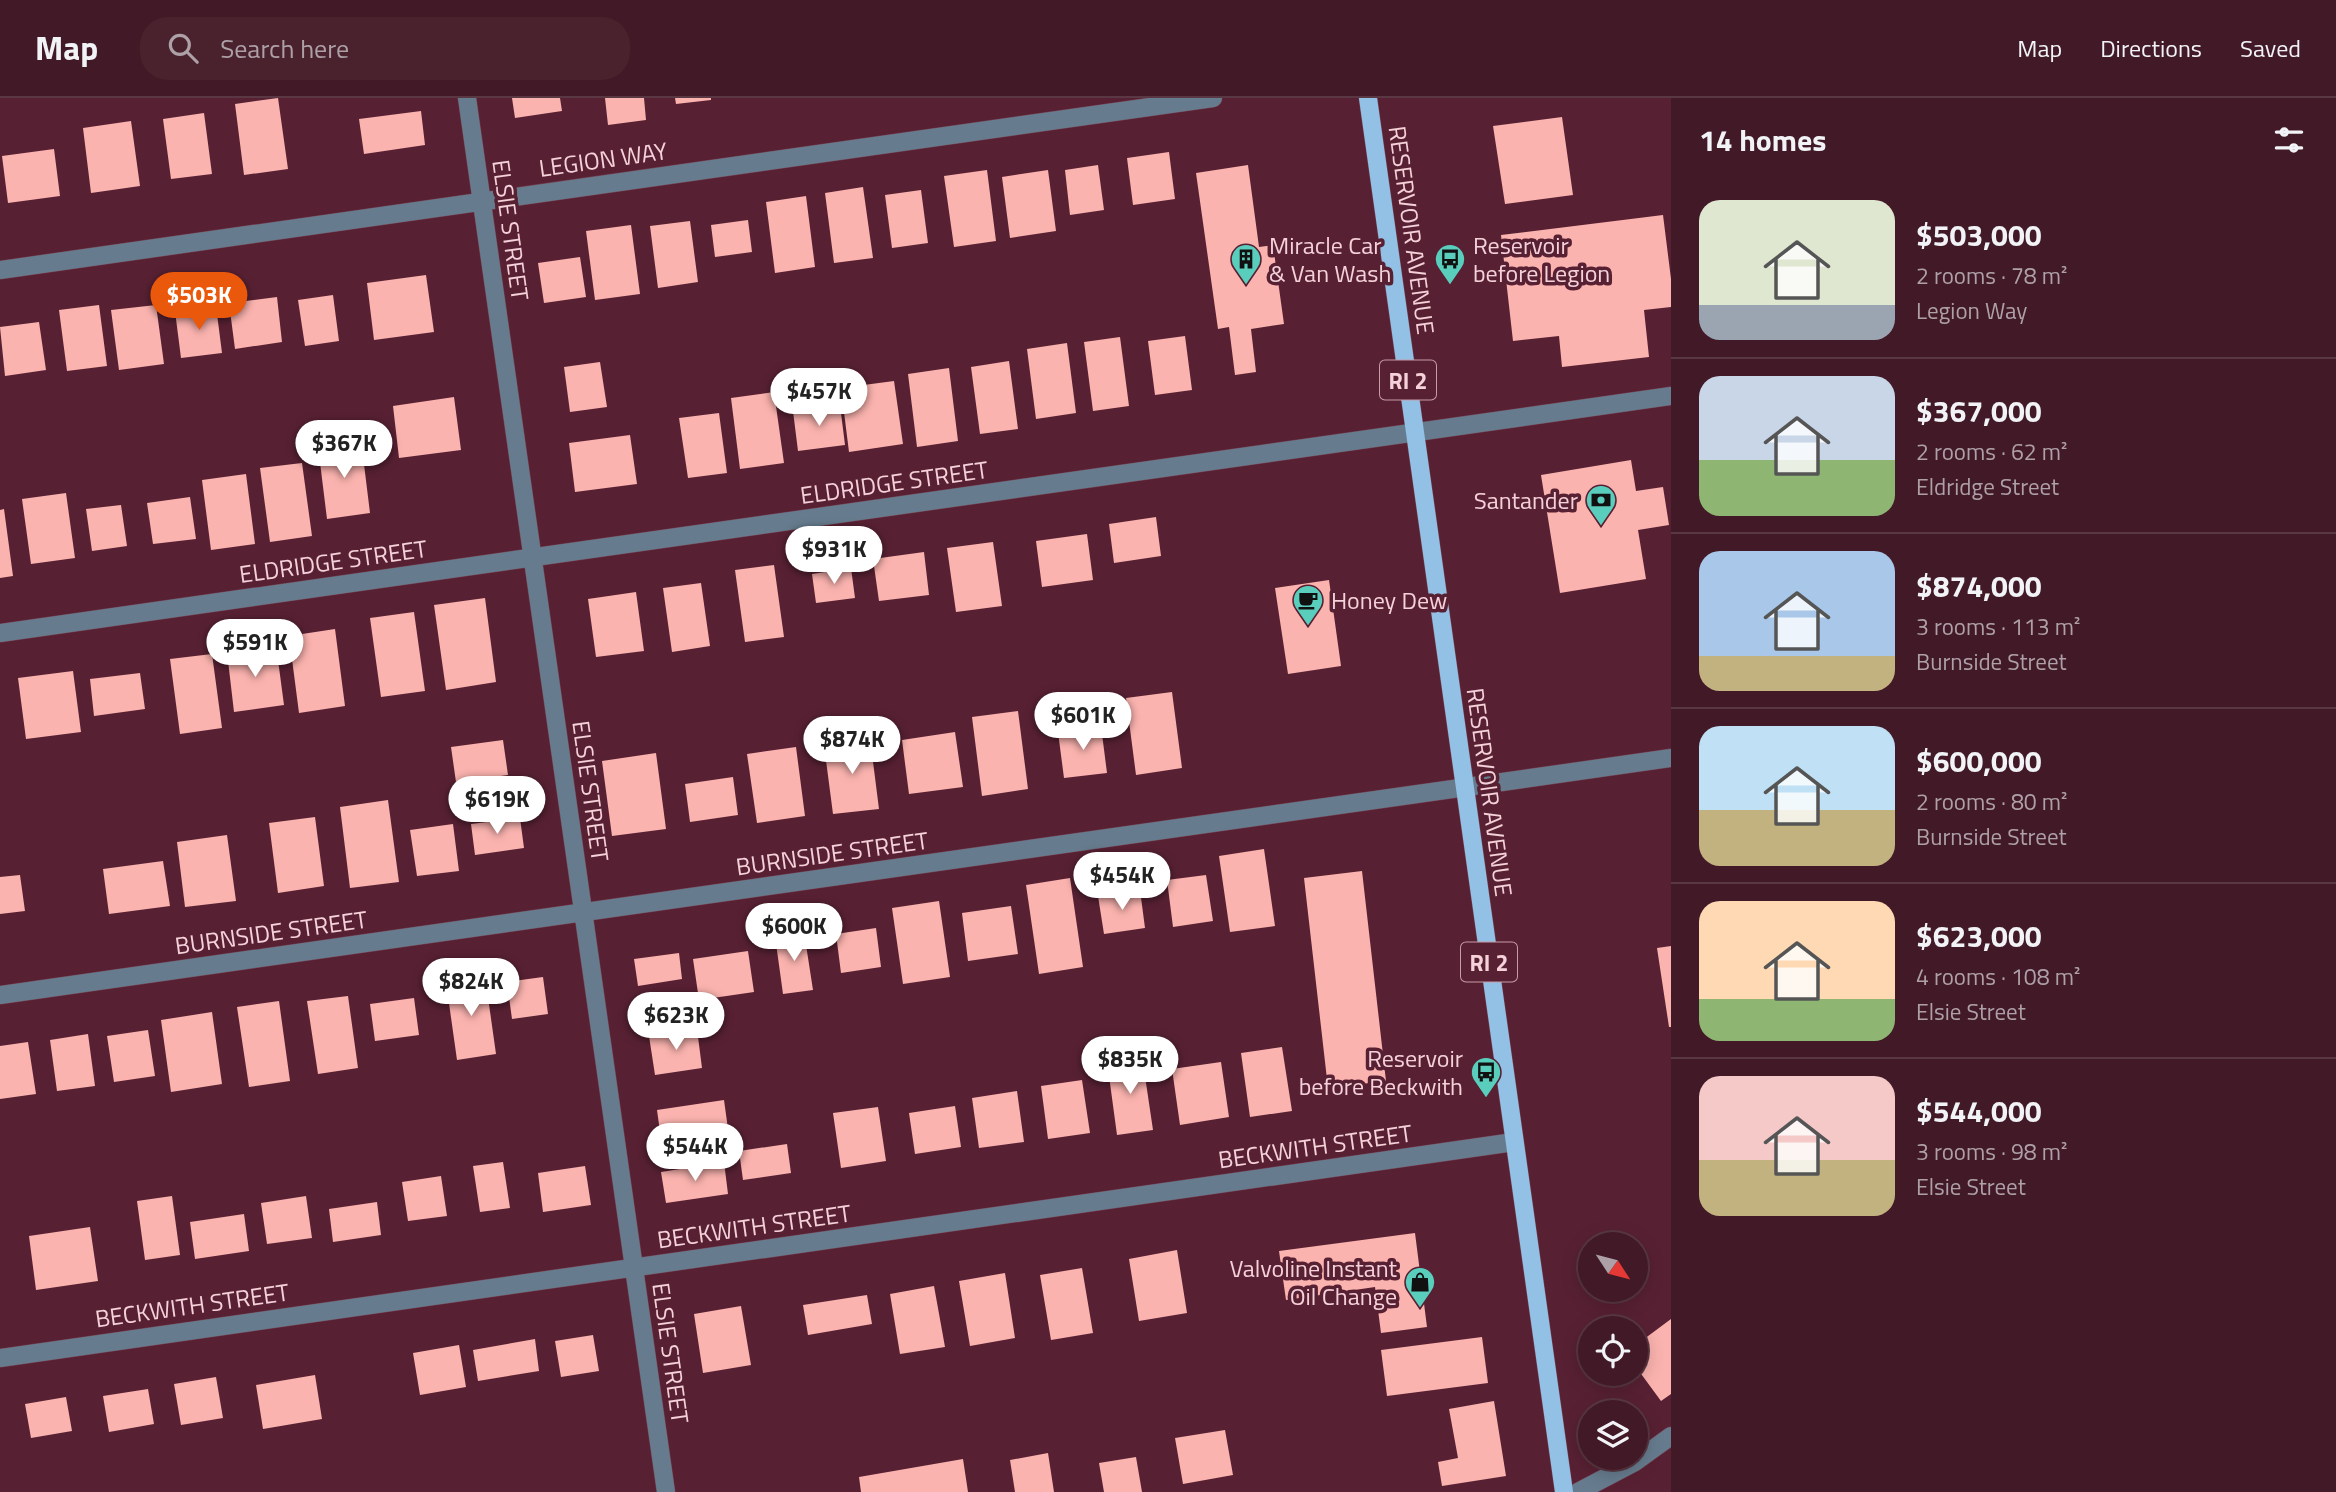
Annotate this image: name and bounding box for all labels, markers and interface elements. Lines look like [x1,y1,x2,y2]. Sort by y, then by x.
search box [140,17,630,80]
text: Map [35,23,98,73]
icon: search [164,29,202,67]
text: Search here [220,29,349,68]
text: Map [2017,30,2062,66]
text: Directions [2100,30,2202,66]
text: Saved [2240,30,2301,66]
text: 14 homes [1699,117,1826,163]
icon: filters [2270,121,2308,159]
street label: RESERVOIR AVENUE [1380,123,1444,337]
street label: LEGION WAY [536,132,670,186]
street label: ELSIE STREET [483,157,539,303]
text: $503,000 [1916,212,2042,258]
place label: Miracle Car & Van Wash [1269,227,1391,291]
place label: Reservoir before Legion [1473,227,1610,291]
icon: home [1755,228,1839,312]
building icon: Miracle Car & Van Wash [1229,242,1263,286]
bus stop icon: Reservoir before Legion [1433,242,1467,286]
text: 2 rooms · 78 m² [1916,258,2067,293]
pin: $503K [150,272,248,332]
text: $503K [166,277,232,312]
text: Legion Way [1916,293,2027,328]
road number: RI 2 [1380,360,1436,400]
pin: $457K [770,368,868,428]
text: $457K [786,373,852,408]
text: $367,000 [1916,388,2042,434]
icon: home [1755,404,1839,488]
pin: $367K [295,420,393,480]
text: $367K [311,425,377,460]
text: 2 rooms · 62 m² [1916,434,2067,469]
street label: ELDRIDGE STREET [798,451,991,513]
text: Eldridge Street [1916,469,2059,504]
place label: Santander [1474,482,1578,518]
bank icon: Santander [1584,483,1618,527]
pin: $931K [785,526,883,586]
street label: ELDRIDGE STREET [237,530,430,592]
text: $931K [801,531,867,566]
text: $874,000 [1916,563,2042,609]
icon: home [1755,579,1839,663]
place label: Honey Dew [1331,582,1447,618]
cafe icon: Honey Dew [1291,583,1325,627]
text: 3 rooms · 113 m² [1916,609,2080,644]
pin: $591K [206,620,304,679]
text: $591K [222,624,288,659]
text: Burnside Street [1916,644,2067,679]
street label: RESERVOIR AVENUE [1458,685,1522,899]
pin: $601K [1034,692,1132,752]
text: $601K [1050,697,1116,732]
pin: $874K [803,716,901,776]
street label: ELSIE STREET [563,718,619,864]
text: $874K [819,721,885,756]
text: $600,000 [1916,738,2042,784]
icon: home [1755,754,1839,838]
pin: $619K [448,776,546,836]
text: $619K [464,781,530,816]
text: 2 rooms · 80 m² [1916,784,2067,819]
text: Burnside Street [1916,819,2067,854]
street label: BURNSIDE STREET [734,822,931,884]
pin: $454K [1073,852,1171,912]
text: $454K [1089,857,1155,892]
street label: BURNSIDE STREET [173,901,370,963]
pin: $600K [745,904,843,963]
text: $600K [761,908,827,943]
text: $623,000 [1916,913,2042,959]
icon: home [1755,929,1839,1013]
road number: RI 2 [1461,942,1517,982]
pin: $824K [422,958,520,1018]
text: 4 rooms · 108 m² [1916,959,2080,994]
text: $824K [438,963,504,998]
pin: $623K [627,992,725,1052]
text: Elsie Street [1916,994,2026,1029]
text: $623K [643,997,709,1032]
pin: $835K [1081,1037,1179,1096]
place label: Reservoir before Beckwith [1299,1040,1463,1104]
text: $835K [1097,1041,1163,1076]
bus stop icon: Reservoir before Beckwith [1469,1055,1503,1099]
text: $544,000 [1916,1088,2042,1134]
icon: home [1755,1104,1839,1188]
street label: BECKWITH STREET [1216,1115,1415,1177]
pin: $544K [646,1124,744,1183]
text: $544K [662,1128,728,1163]
text: 3 rooms · 98 m² [1916,1134,2067,1169]
text: Elsie Street [1916,1169,2026,1204]
street label: BECKWITH STREET [655,1195,854,1257]
north arrow [1578,1232,1648,1302]
map controls [1578,1232,1648,1470]
place label: Valvoline Instant Oil Change [1229,1250,1398,1314]
shop icon: Valvoline Instant Oil Change [1403,1265,1437,1309]
street label: BECKWITH STREET [93,1274,292,1336]
street label: ELSIE STREET [643,1280,699,1426]
button: locate [1578,1316,1648,1386]
button: layers [1578,1400,1648,1470]

